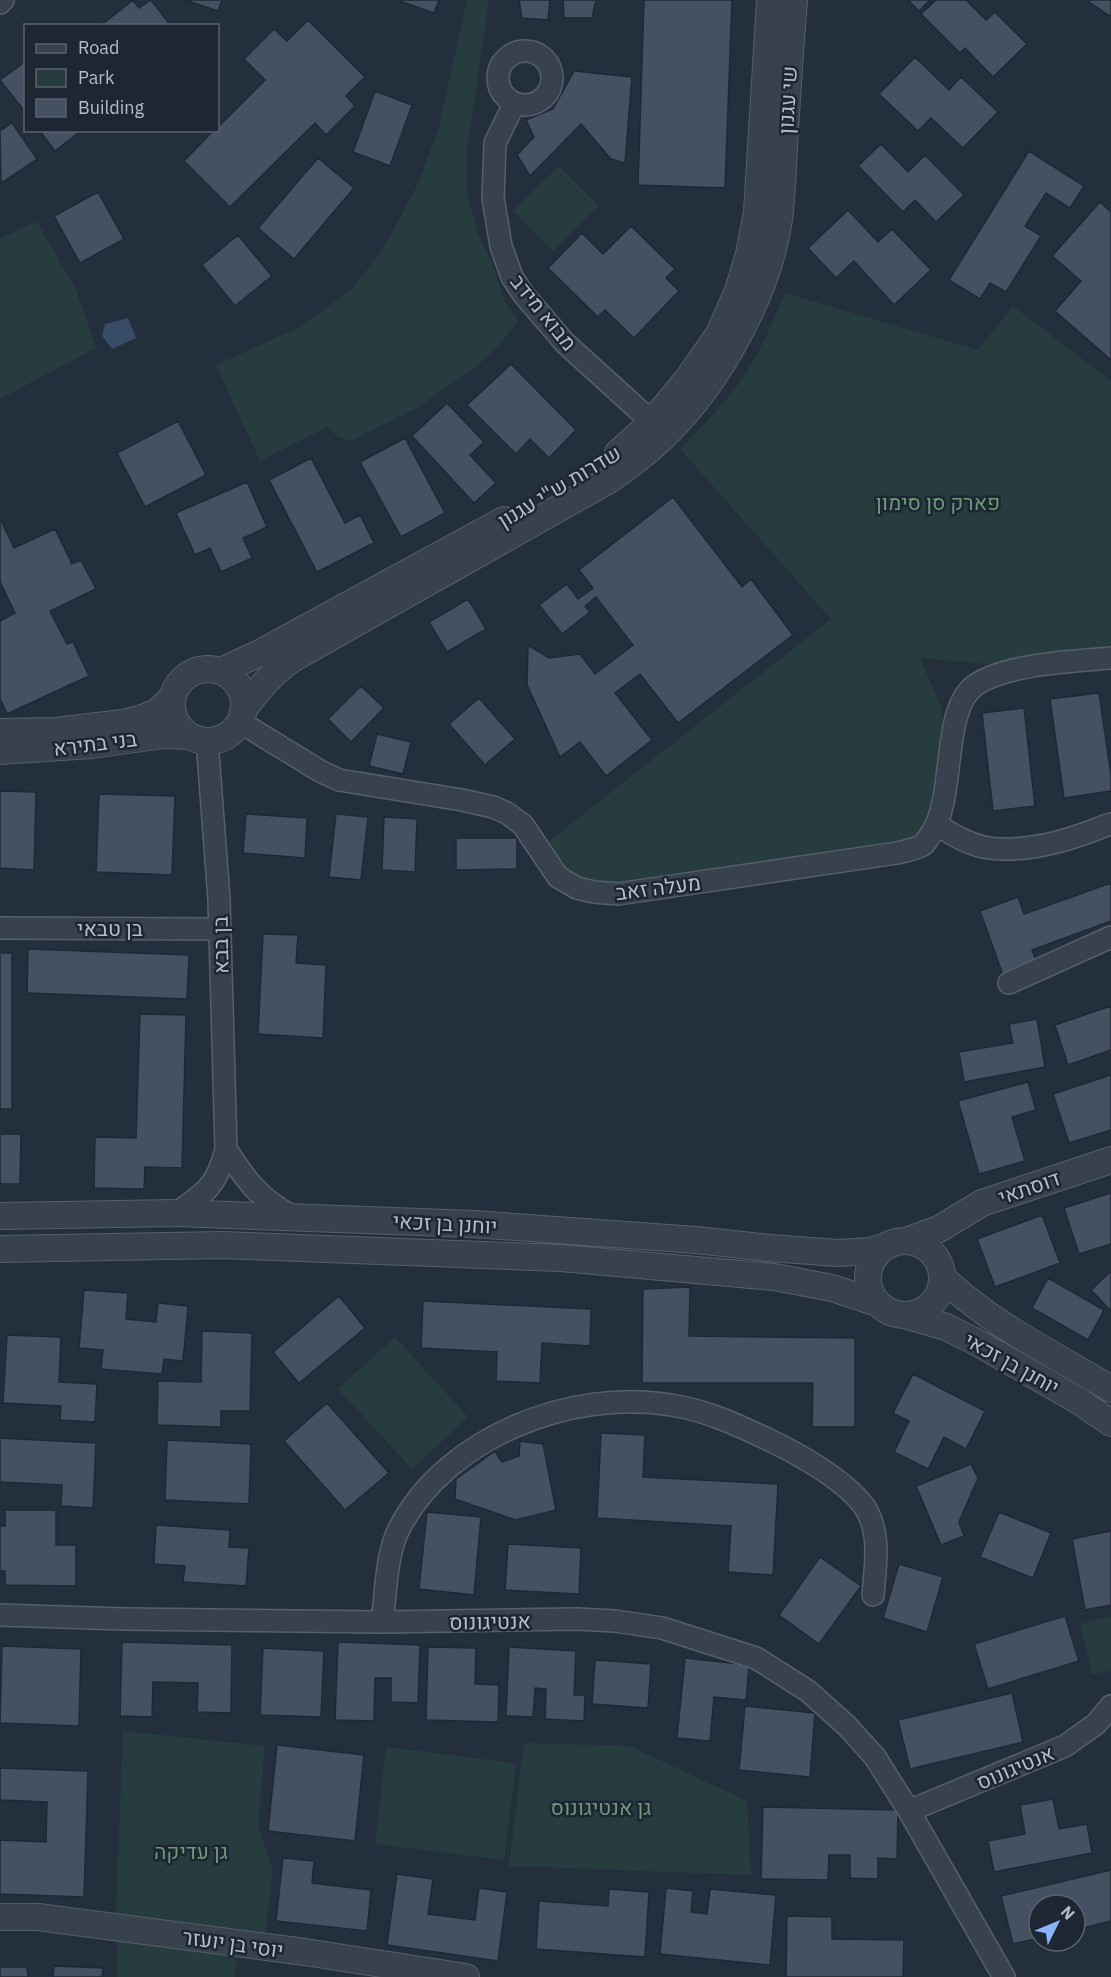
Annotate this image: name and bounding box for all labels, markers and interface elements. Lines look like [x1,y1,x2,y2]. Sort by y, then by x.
legend [24,24,219,132]
text: Road [78,36,119,59]
street label: שי עגנון [771,65,803,135]
text: Park [78,66,115,89]
text: Building [78,96,145,119]
street label: מבוא מידב [505,268,583,356]
street label: שדרות ש"י עגנון [492,438,626,534]
park label: פארק סן סימון [876,488,1000,516]
street label: בני בתירא [51,724,139,762]
street label: מעלה זאב [614,868,702,906]
street label: בן טבאי [77,914,143,942]
street label: בן בבא [205,916,235,974]
street label: דוסתאי [994,1163,1064,1211]
street label: יוחנן בן זכאי [392,1206,498,1240]
street label: יוחנן בן זכאי [960,1325,1064,1401]
street label: אנטיגונוס [449,1606,531,1636]
street label: אנטיגונוס [972,1738,1058,1796]
park label: גן אנטיגונוס [551,1793,651,1821]
park label: גן עדיקה [154,1837,228,1865]
north arrow [1027,1893,1087,1953]
text: N [1057,1902,1079,1924]
street label: יוסי בן יועזר [181,1922,285,1964]

